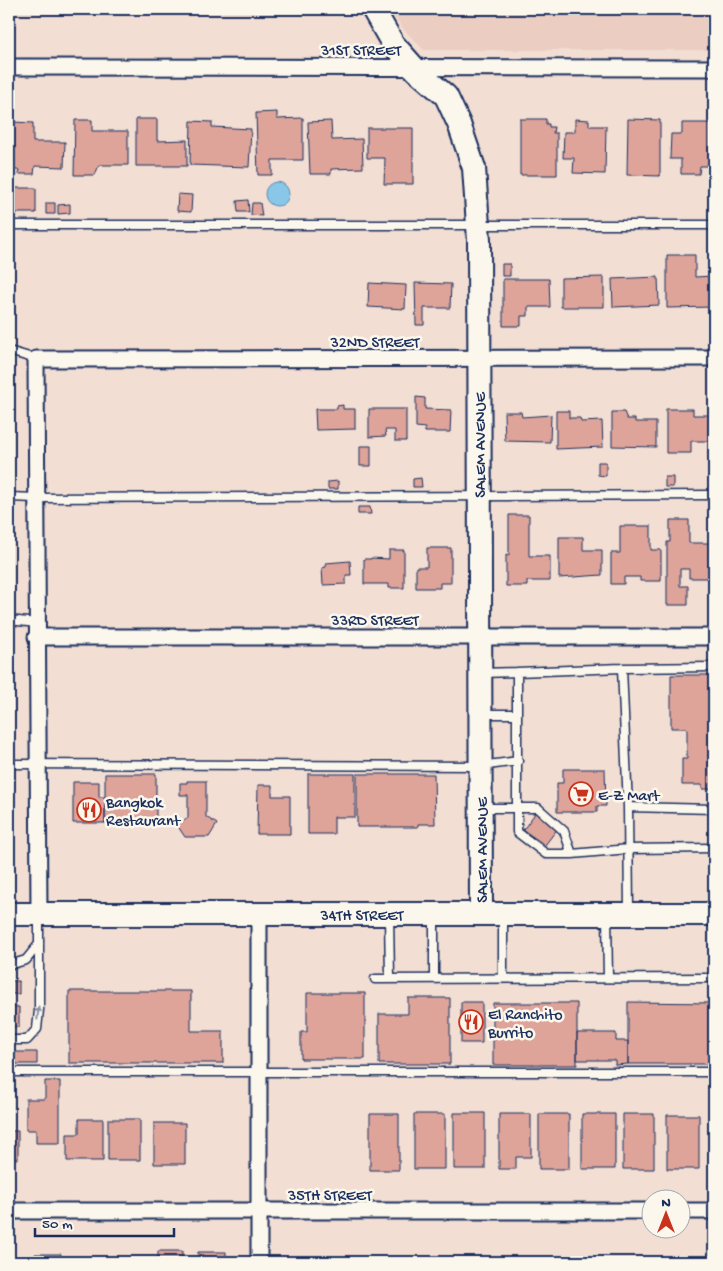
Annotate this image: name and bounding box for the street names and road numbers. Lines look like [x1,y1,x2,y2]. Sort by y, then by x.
street label: 31ST STREET [320,43,402,62]
street label: 32ND STREET [330,335,420,354]
street label: SALEM AVENUE [473,391,492,498]
street label: 33RD STREET [330,613,419,632]
street label: SALEM AVENUE [475,796,494,903]
street label: 34TH STREET [319,908,404,927]
street label: 35TH STREET [287,1188,373,1207]

